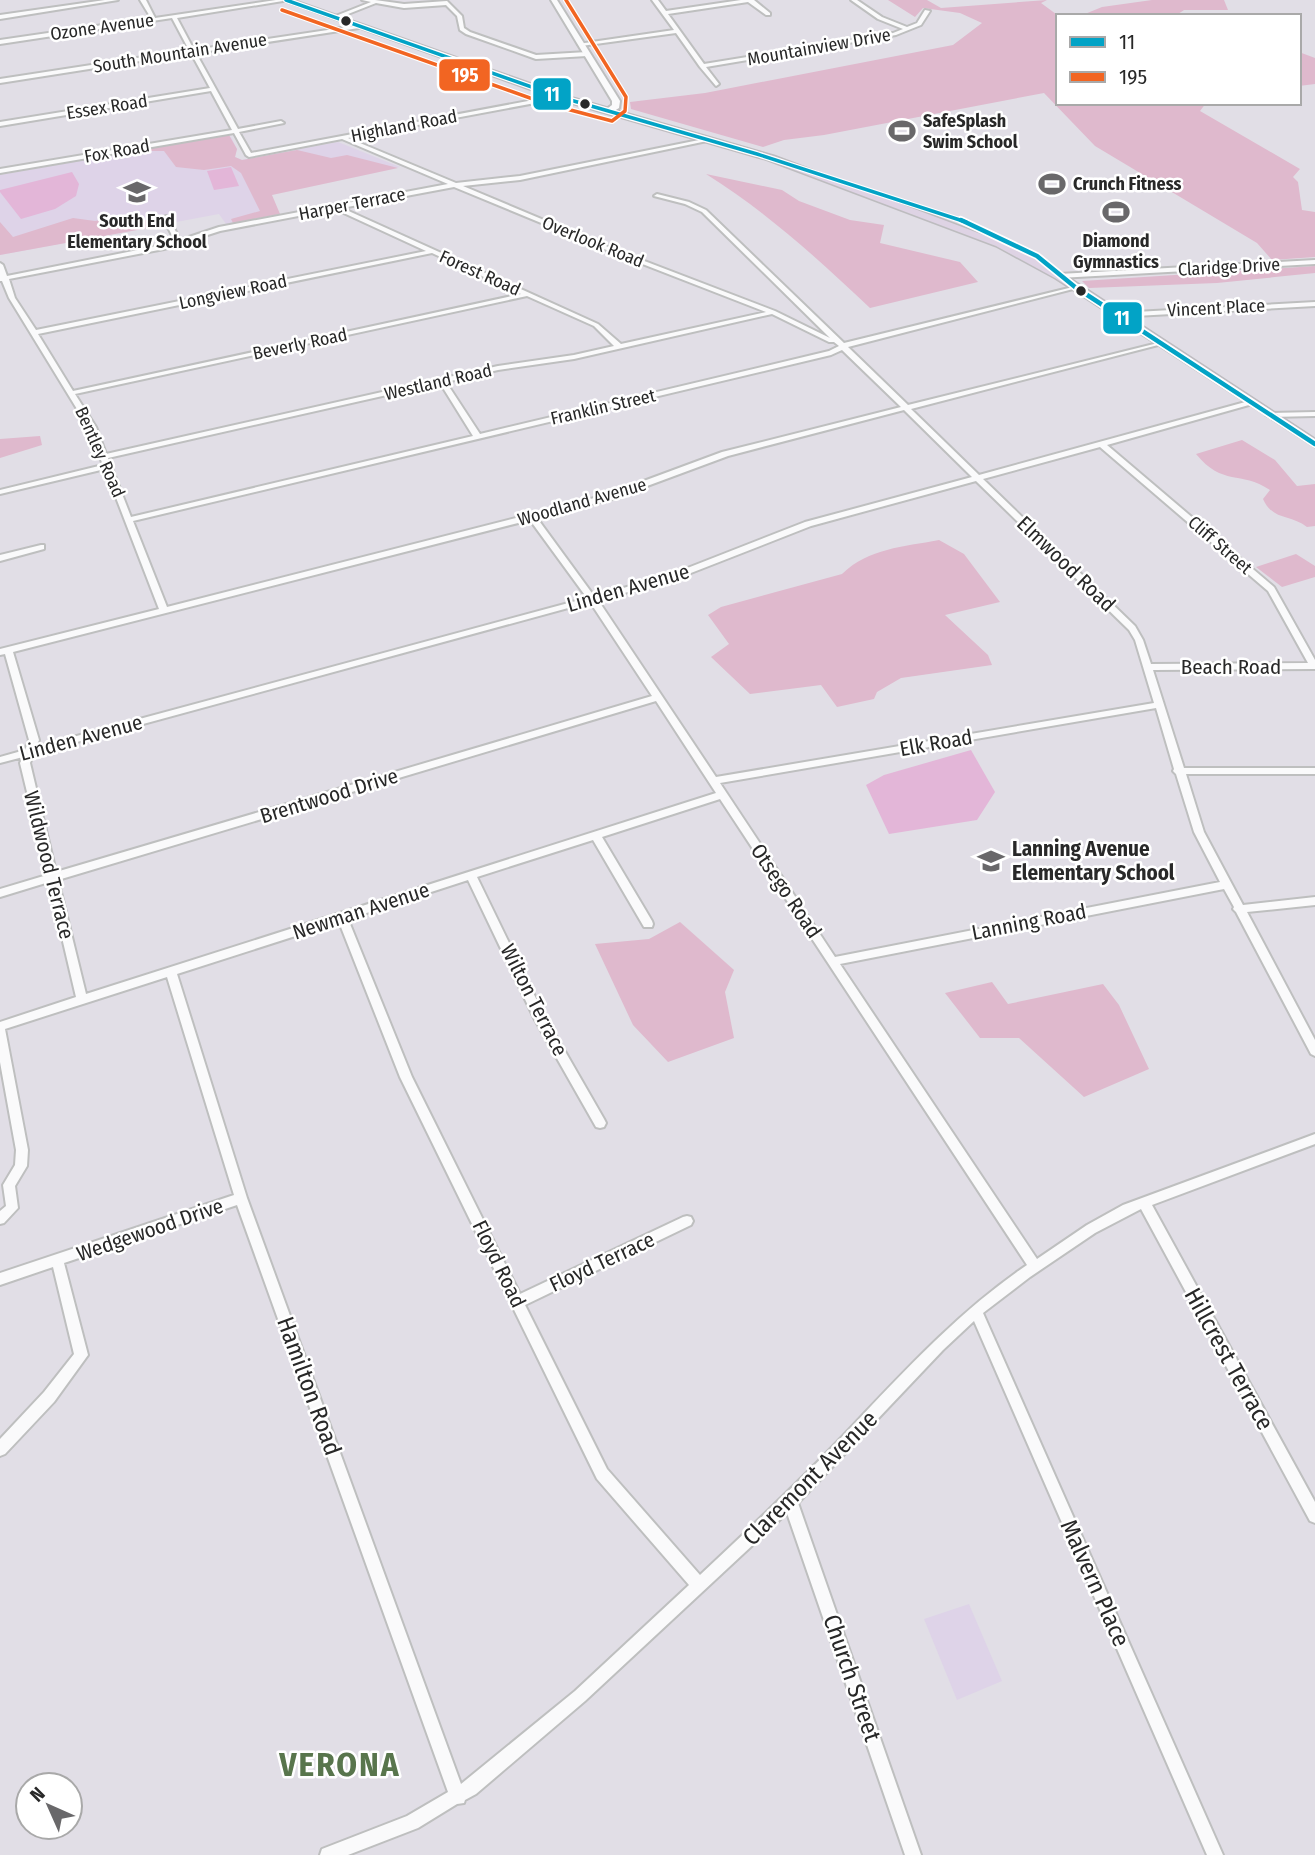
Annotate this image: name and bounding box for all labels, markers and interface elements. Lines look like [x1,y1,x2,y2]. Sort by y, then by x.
street label: Ozone Avenue [49,9,155,45]
unlabelled marker [339,14,353,28]
legend [1056,14,1301,105]
street label: Mountainview Drive [746,24,893,70]
street label: South Mountain Avenue [92,28,268,78]
text: 11 [1119,29,1135,55]
line badge: 195 [438,58,491,92]
text: 195 [451,64,479,87]
text: 195 [1119,64,1147,90]
line badge: 11 [532,77,572,111]
text: 11 [544,83,560,106]
street label: Essex Road [65,90,149,124]
unlabelled marker [578,97,592,111]
street label: Highland Road [349,105,459,147]
place label: SafeSplash Swim School [923,110,1018,153]
sports icon: SafeSplash Swim School [887,116,917,146]
street label: Fox Road [83,134,151,168]
sports icon: Crunch Fitness [1037,169,1067,199]
place label: Crunch Fitness [1073,173,1181,195]
school or university icon: South End Elementary School [122,177,152,207]
street label: Harper Terrace [297,183,407,225]
sports icon: Diamond Gymnastics [1101,197,1131,227]
place label: South End Elementary School [67,210,207,253]
street label: Overlook Road [539,212,647,272]
place label: Diamond Gymnastics [1073,230,1159,273]
street label: Forest Road [436,245,524,301]
street label: Claridge Drive [1177,253,1281,281]
street label: Longview Road [177,270,289,314]
unlabelled marker [1074,284,1088,298]
street label: Vincent Place [1166,294,1266,322]
line badge: 11 [1102,301,1143,335]
text: 11 [1114,307,1130,330]
street label: Beverly Road [251,323,349,365]
street label: Westland Road [382,359,494,405]
street label: Franklin Street [548,384,658,430]
street label: Bentley Road [70,403,130,501]
street label: Woodland Avenue [515,473,649,531]
street label: Elmwood Road [1011,511,1121,617]
street label: Cliff Street [1183,511,1257,579]
street label: Linden Avenue [564,558,692,618]
street label: Beach Road [1181,654,1281,680]
street label: Linden Avenue [17,709,145,767]
street label: Elk Road [898,724,974,762]
street label: Brentwood Drive [257,763,401,829]
street label: Wildwood Terrace [18,788,80,942]
place label: Lanning Avenue Elementary School [1012,836,1175,886]
street label: Otsego Road [745,839,827,943]
school or university icon: Lanning Avenue Elementary School [976,846,1006,876]
street label: Newman Avenue [289,877,433,945]
street label: Lanning Road [969,898,1089,946]
street label: Wilton Terrace [495,940,573,1060]
street label: Wedgewood Drive [73,1193,227,1267]
street label: Floyd Road [467,1216,531,1312]
street label: Floyd Terrace [545,1226,659,1298]
street label: Hillcrest Terrace [1179,1283,1279,1435]
street label: Hamilton Road [271,1313,347,1459]
street label: Claremont Avenue [737,1405,883,1551]
street label: Malvern Place [1055,1515,1135,1651]
street label: Church Street [817,1611,887,1745]
district label: VERONA [278,1745,401,1785]
north arrow [14,1771,84,1841]
text: N [25,1782,49,1806]

